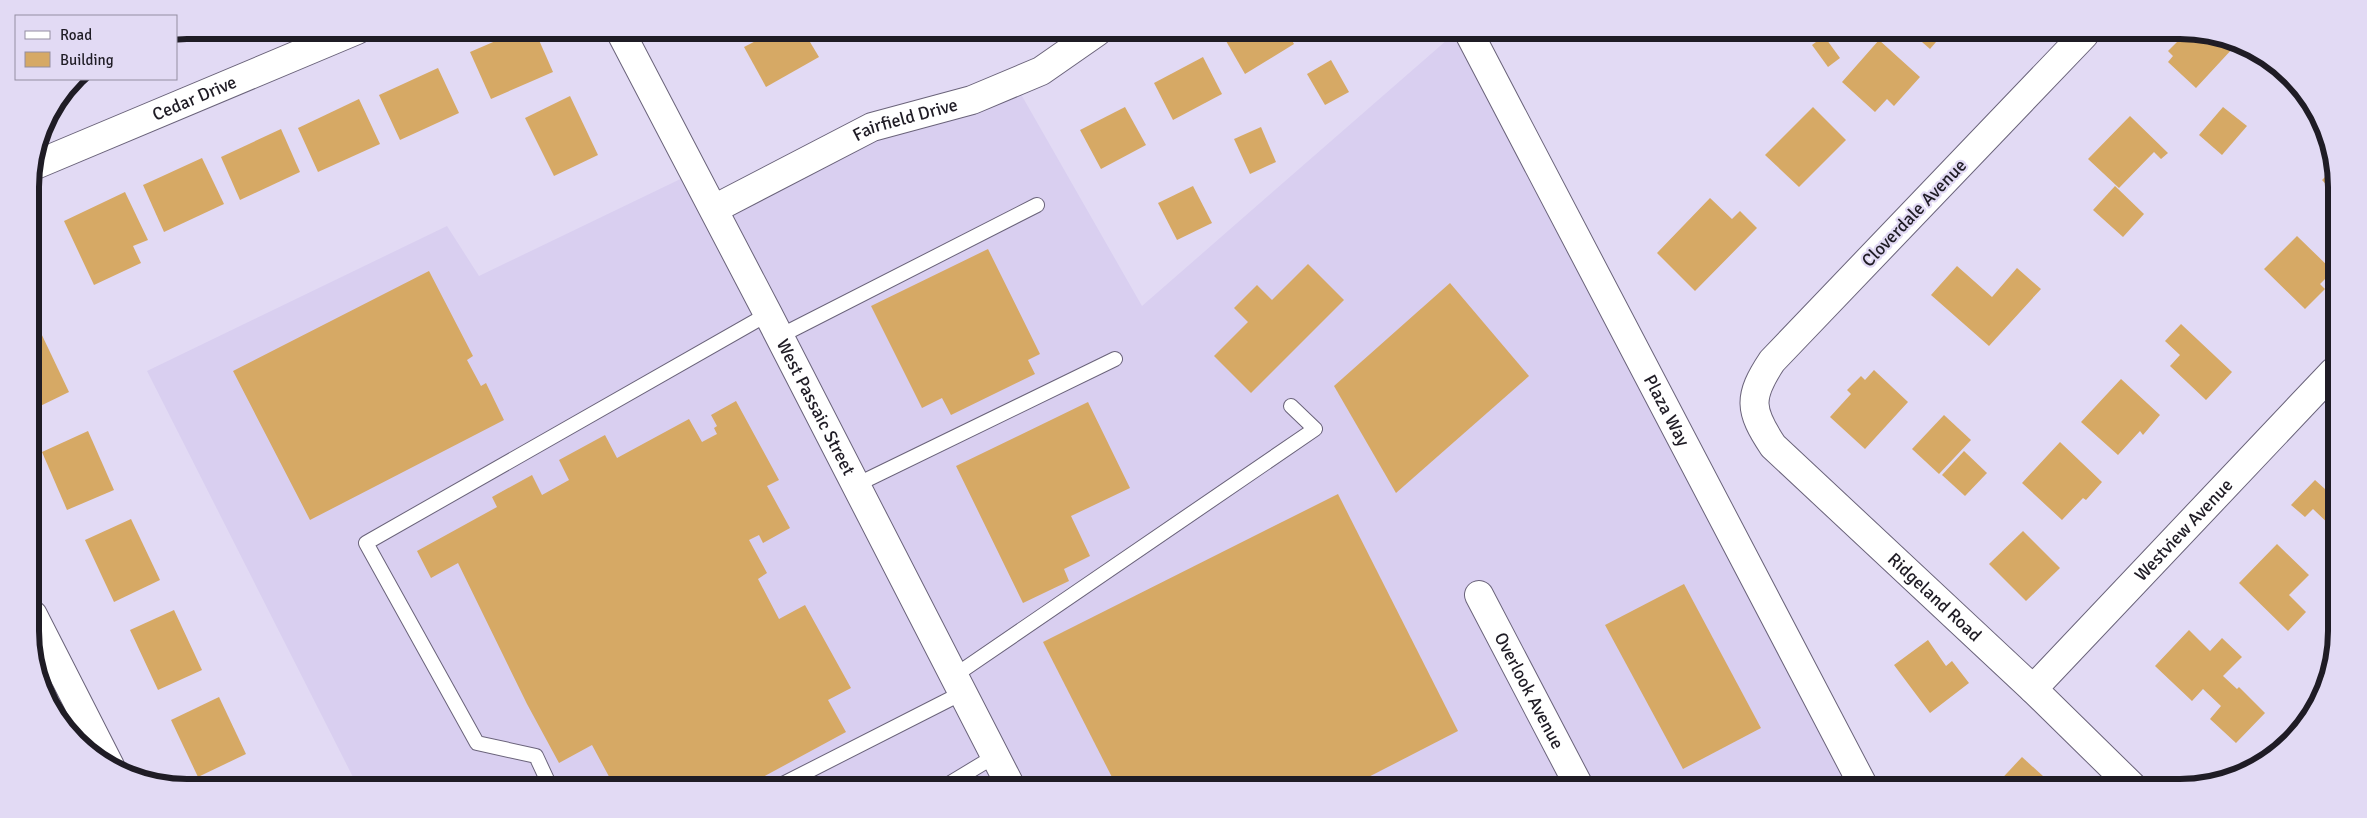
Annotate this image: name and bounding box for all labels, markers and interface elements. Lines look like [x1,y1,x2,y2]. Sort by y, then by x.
legend [15,15,178,80]
text: Road [60,26,92,44]
text: Building [60,51,114,69]
street label: Cedar Drive [149,71,240,126]
street label: Fairfield Drive [849,93,960,146]
street label: Cloverdale Avenue [1857,154,1971,272]
street label: West Passaic Street [772,335,860,479]
street label: Plaza Way [1639,371,1695,450]
street label: Westview Avenue [2130,474,2237,586]
street label: Ridgeland Road [1883,548,1986,646]
street label: Overlook Avenue [1490,629,1569,753]

